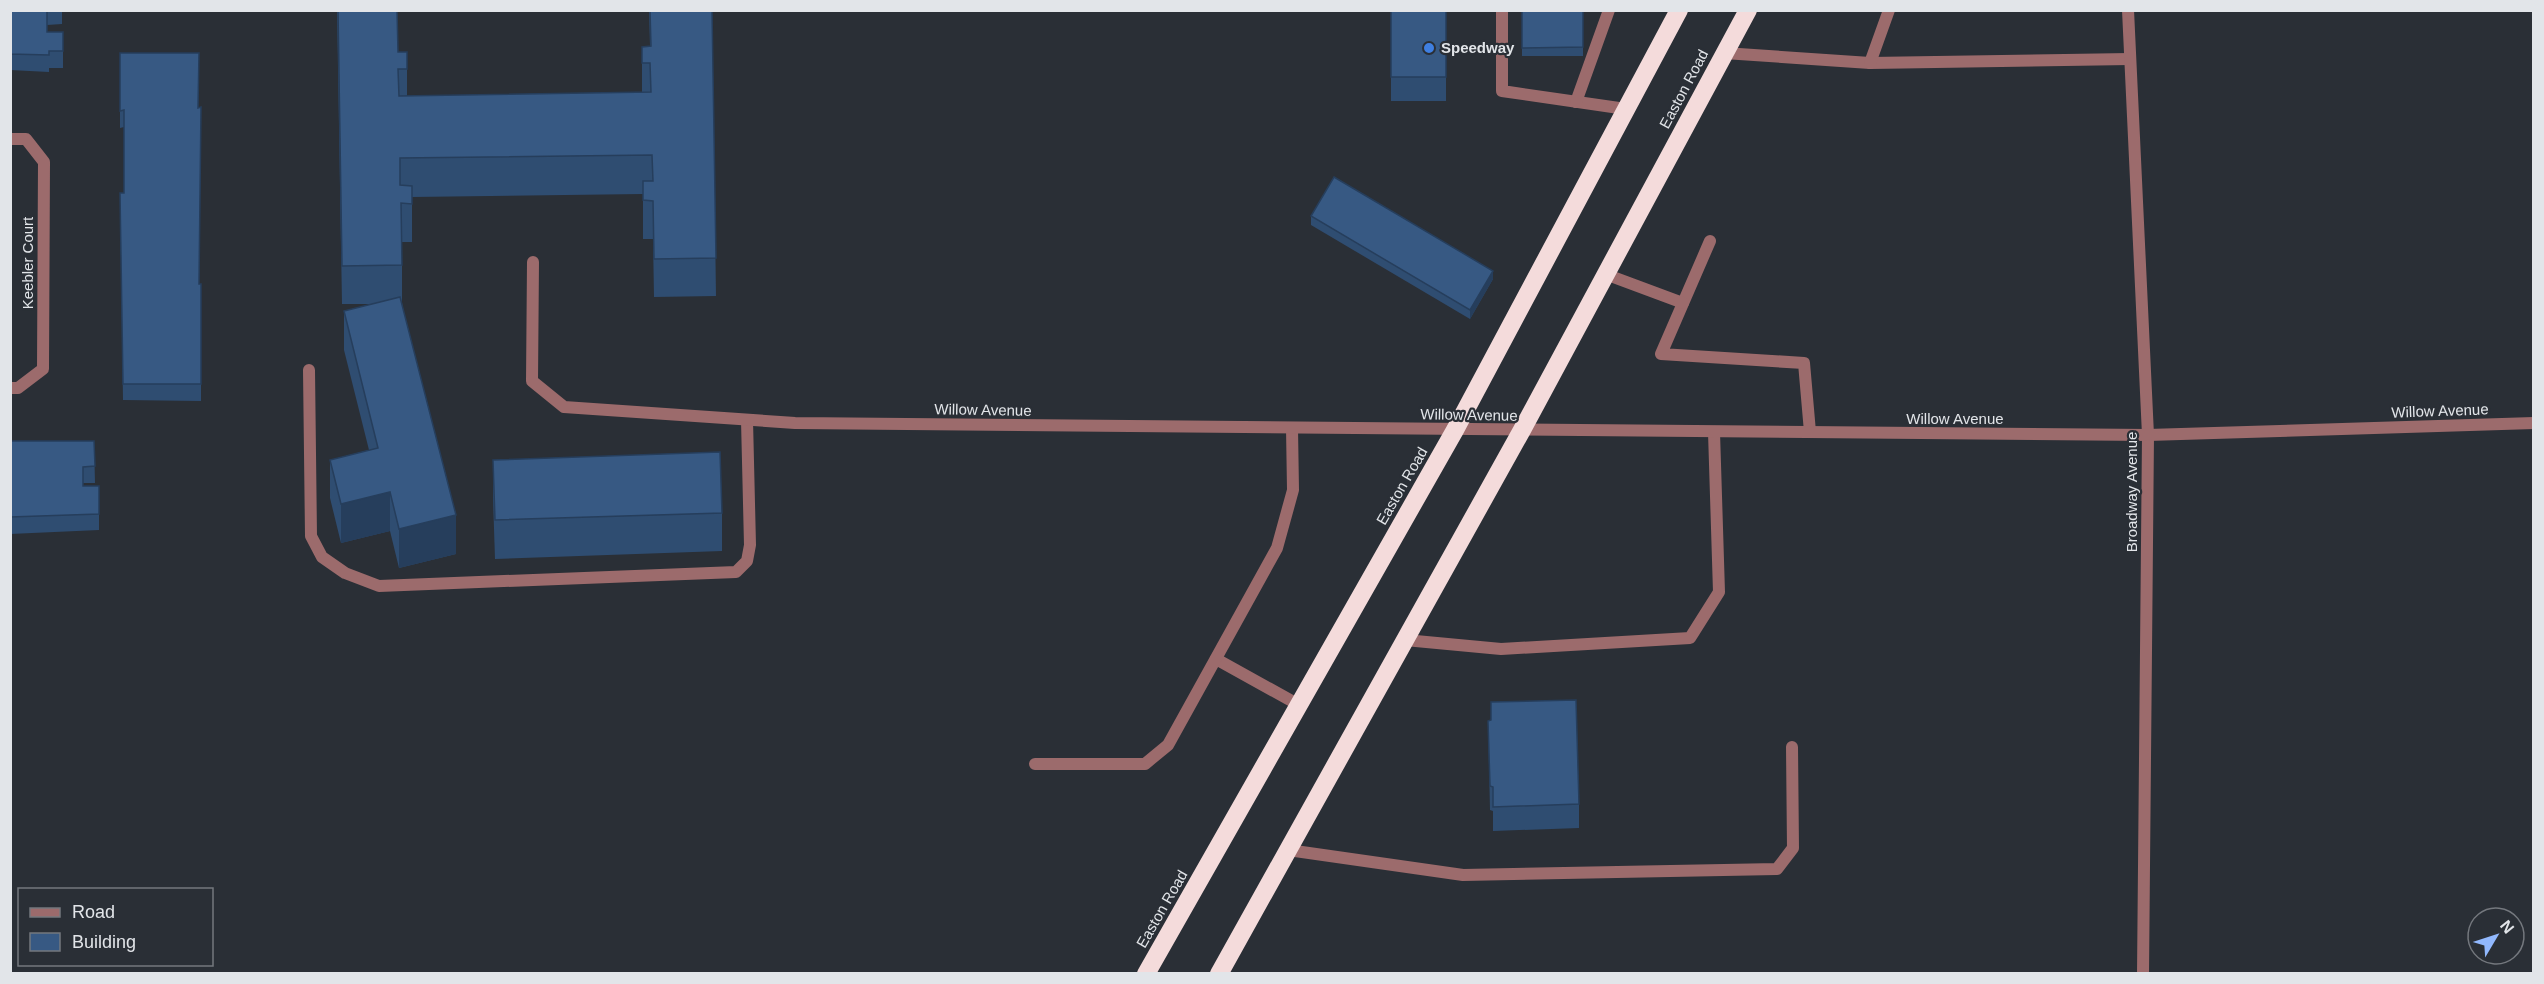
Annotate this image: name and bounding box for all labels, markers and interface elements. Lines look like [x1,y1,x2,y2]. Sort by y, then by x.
place label: Speedway [1441,39,1515,56]
marker: Speedway [1422,41,1436,55]
street label: Easton Road [1656,46,1711,131]
street label: Keebler Court [19,216,36,309]
street label: Willow Avenue [934,400,1032,419]
street label: Willow Avenue [2391,400,2489,421]
street label: Willow Avenue [1420,405,1518,424]
street label: Willow Avenue [1906,410,2004,427]
street label: Broadway Avenue [2123,432,2140,552]
street label: Easton Road [1373,444,1431,528]
street label: Easton Road [1133,867,1191,951]
legend [18,888,213,966]
text: Road [72,902,115,922]
north arrow [2466,906,2526,966]
text: N [2497,917,2518,937]
text: Building [72,932,136,952]

